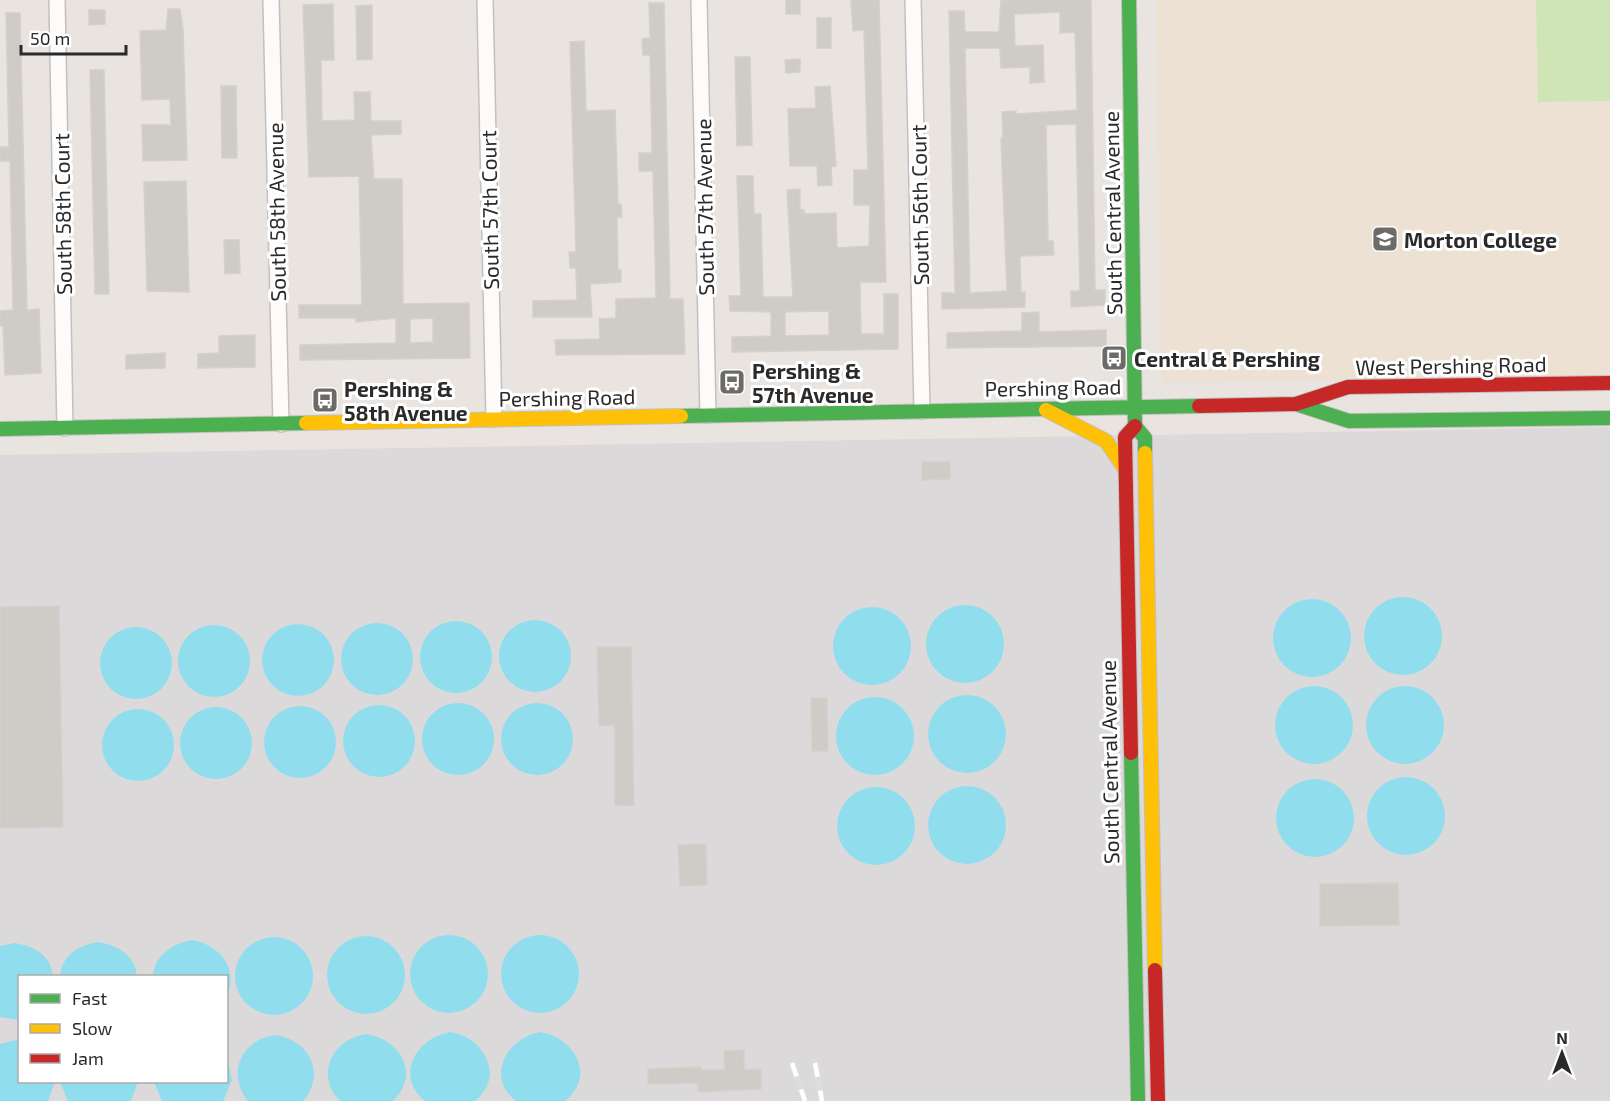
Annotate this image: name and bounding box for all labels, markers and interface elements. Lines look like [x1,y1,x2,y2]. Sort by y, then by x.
scale bar [21,18,126,56]
text: 50 m [30,27,70,49]
street label: South Central Avenue [1098,111,1126,315]
street label: South 57th Avenue [690,118,718,296]
street label: South 58th Avenue [262,122,290,302]
street label: South 56th Court [905,124,933,286]
street label: South 57th Court [475,130,503,290]
street label: South 58th Court [48,133,76,295]
school or university icon: Morton College [1370,224,1400,254]
place label: Morton College [1404,227,1557,252]
bus stop icon: Central & Pershing [1099,343,1129,373]
place label: Central & Pershing [1134,346,1320,371]
street label: West Pershing Road [1355,351,1547,379]
place label: Pershing & 57th Avenue [752,358,874,407]
bus stop icon: Pershing & 57th Avenue [717,367,747,397]
street label: Pershing Road [984,373,1122,401]
place label: Pershing & 58th Avenue [344,376,468,425]
street label: Pershing Road [498,383,636,411]
bus stop icon: Pershing & 58th Avenue [310,385,340,415]
street label: South Central Avenue [1095,660,1123,864]
legend [18,975,228,1083]
text: Fast [72,987,107,1009]
text: Slow [72,1017,113,1039]
north arrow [1532,1023,1592,1083]
text: N [1556,1028,1568,1047]
text: Jam [72,1047,104,1069]

